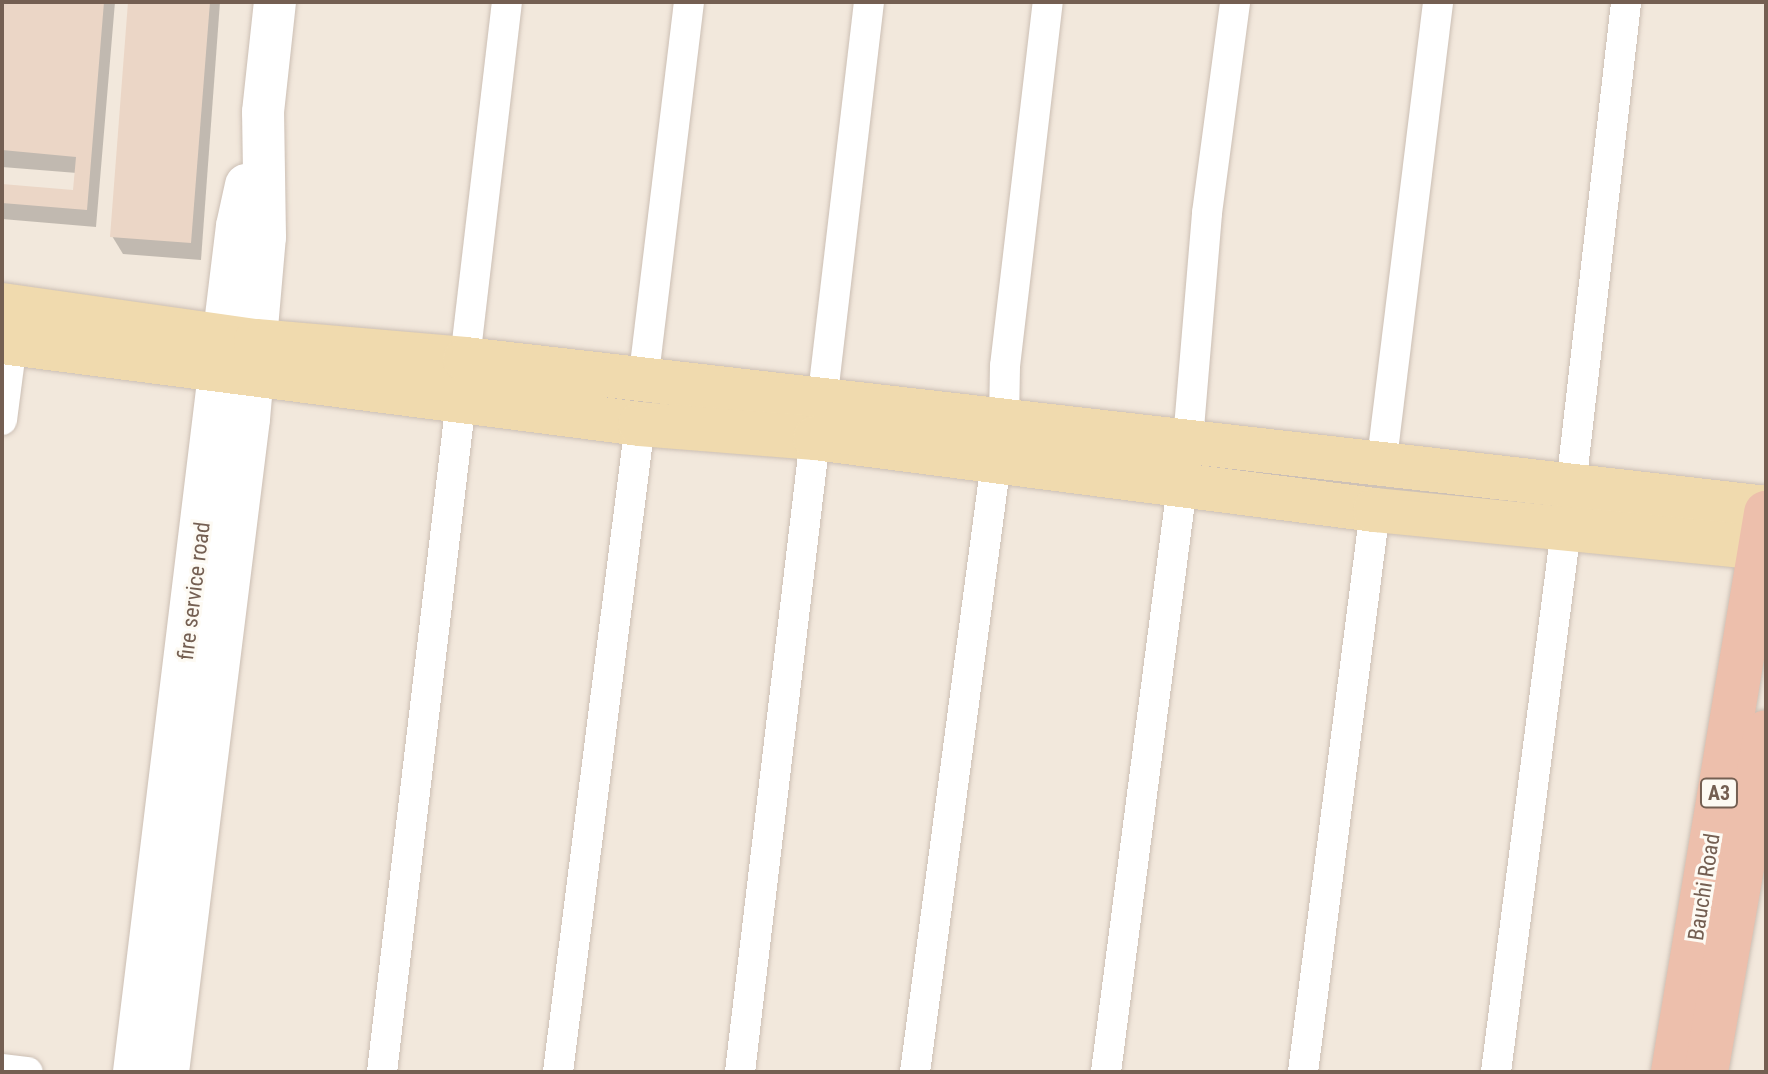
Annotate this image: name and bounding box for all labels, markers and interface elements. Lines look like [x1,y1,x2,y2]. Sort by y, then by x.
street label: fire service road [172,520,216,662]
road number: A3 [1699,777,1739,809]
street label: Bauchi Road [1682,831,1726,943]

